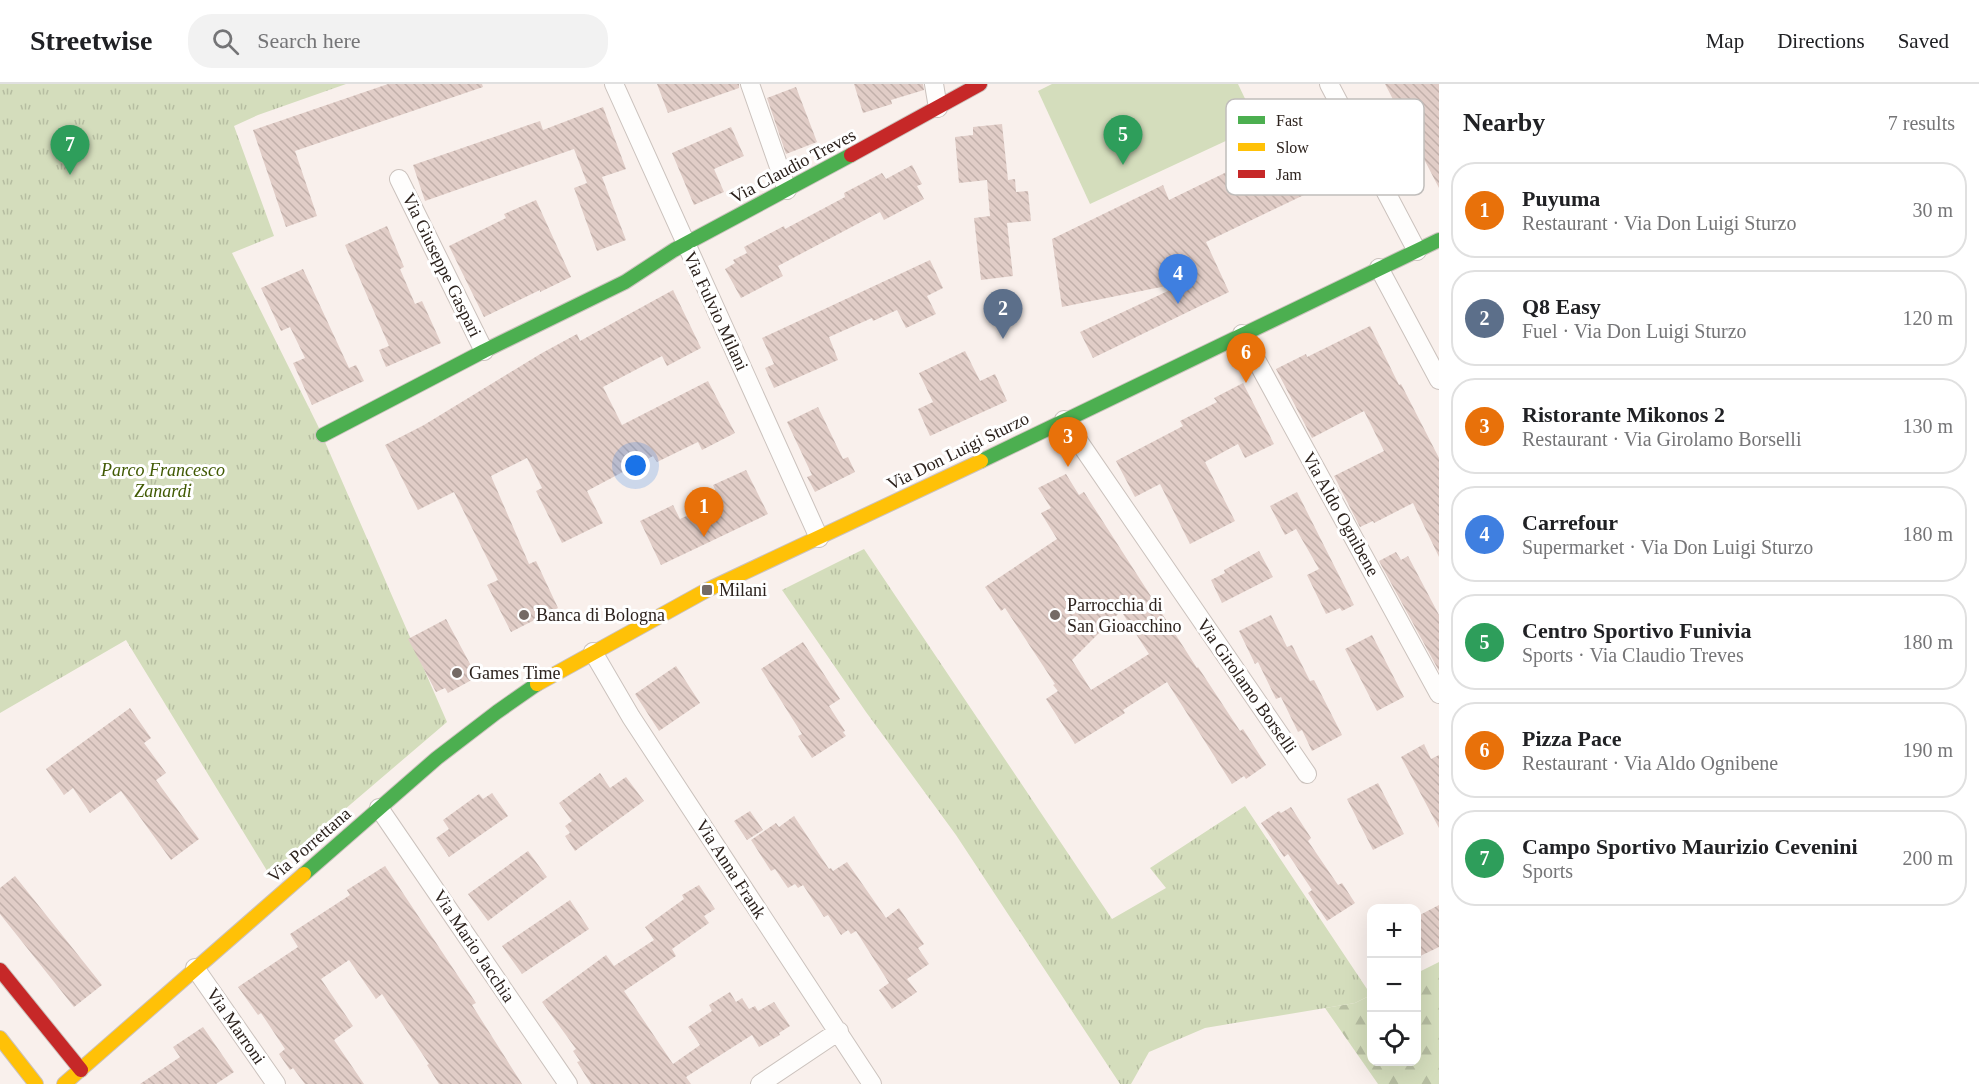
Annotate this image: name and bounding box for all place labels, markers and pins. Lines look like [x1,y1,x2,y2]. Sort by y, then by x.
pin: 5 [1104,116,1142,165]
pin: 7 [50,126,90,175]
pin: 4 [1158,254,1198,304]
pin: 2 [984,290,1022,339]
pin: 6 [1226,334,1266,383]
pin: 3 [1048,418,1088,467]
pin: 1 [684,488,724,537]
place label: Milani [719,580,767,600]
marker: Milani [700,583,714,597]
place label: Parrocchia di San Gioacchino [1067,595,1181,636]
place label: Banca di Bologna [536,605,665,625]
marker: Banca di Bologna [517,608,531,622]
marker: Parrocchia di San Gioacchino [1048,608,1062,622]
place label: Games Time [469,663,561,683]
marker: Games Time [450,666,464,680]

